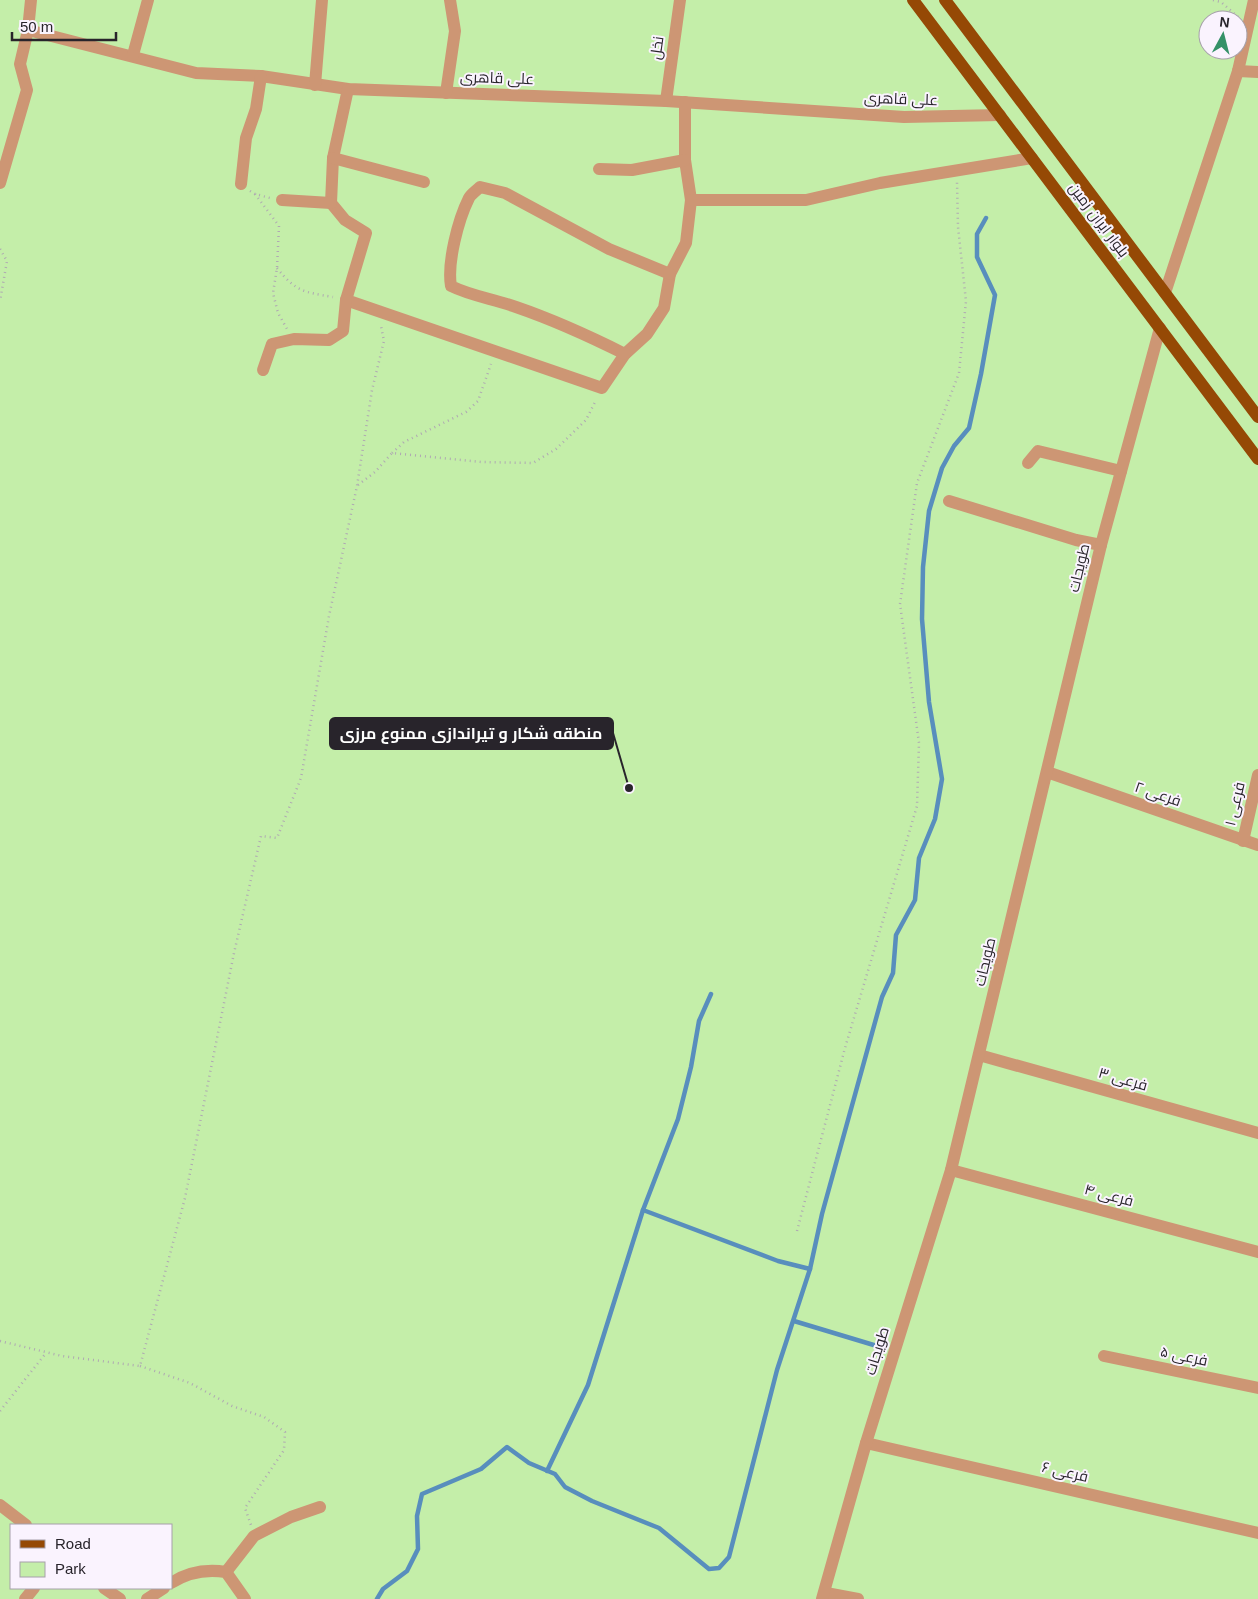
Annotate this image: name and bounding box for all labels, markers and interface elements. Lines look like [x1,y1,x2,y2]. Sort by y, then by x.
scale bar [12,10,116,42]
north arrow [1198,10,1248,60]
text: N [1219,14,1231,31]
text: 50 m [20,18,53,35]
street label: نخل [646,35,669,61]
street label: علی قاهری [460,68,534,89]
street label: علی قاهری [864,89,938,110]
street label: بلوار ایران زمین [1064,179,1133,261]
street label: طویجات [1065,542,1093,594]
callout: منطقه شکار و تیراندازی ممنوع مرزی [330,718,613,749]
text: منطقه شکار و تیراندازی ممنوع مرزی [340,725,602,744]
street label: فرعی ۲ [1132,778,1184,811]
street label: فرعی ۱ [1221,780,1250,828]
street label: طویجات [971,936,999,988]
street label: فرعی ۳ [1096,1063,1150,1096]
street label: فرعی ۴ [1082,1180,1135,1211]
street label: طویجات [861,1325,893,1377]
street label: فرعی ۵ [1158,1342,1209,1371]
street label: فرعی ۶ [1040,1458,1090,1487]
legend [10,1524,172,1589]
text: Road [55,1535,91,1552]
text: Park [55,1560,86,1577]

